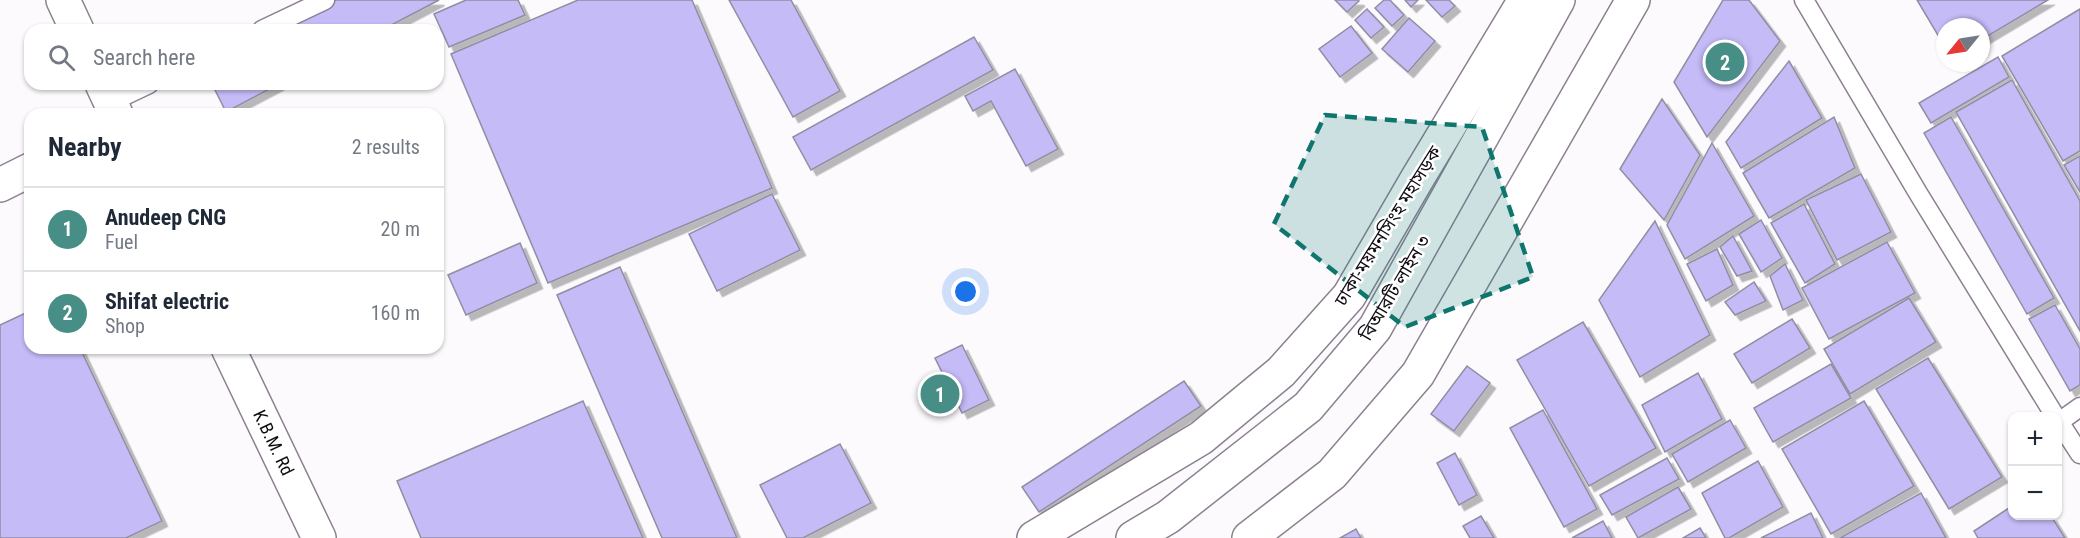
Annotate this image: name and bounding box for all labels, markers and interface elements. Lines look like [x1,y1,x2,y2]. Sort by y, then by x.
north arrow [1936,18,1990,72]
search box [24,24,444,90]
pin: 2 [1706,40,1744,84]
icon: search [45,41,78,74]
text: Search here [93,45,195,70]
text: Nearby [48,132,122,162]
text: 2 results [352,135,420,159]
street label: ঢাকা-ময়মনসিংহ মহাসড়ক [1329,142,1446,310]
text: Anudeep CNG [105,205,226,230]
text: 1 [62,217,73,241]
text: 20 m [381,217,420,241]
text: Fuel [105,230,138,254]
street label: বিআরটি লাইন ৩ [1354,231,1434,345]
your location [951,277,980,306]
text: Shifat electric [105,289,229,314]
text: 2 [62,301,73,325]
text: 160 m [371,301,420,325]
text: Shop [105,314,145,338]
pin: 1 [920,372,960,416]
street label: K.B.M. Rd [249,406,298,479]
map controls [2008,412,2062,520]
button: + [2008,412,2062,466]
button: − [2008,466,2062,520]

